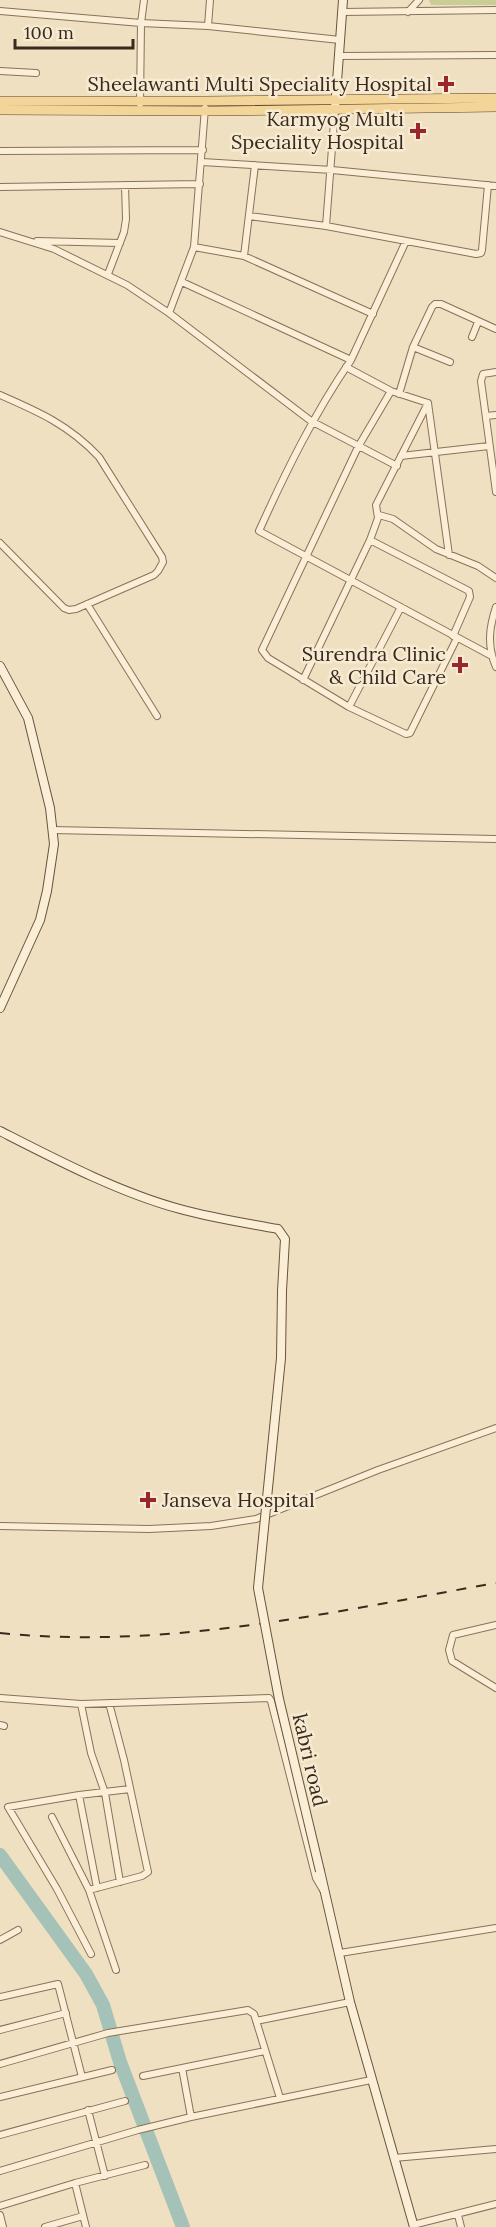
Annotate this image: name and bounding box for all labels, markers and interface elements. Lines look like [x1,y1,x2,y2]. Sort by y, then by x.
scale bar [15,12,134,50]
text: 100 m [24,21,74,44]
place label: Sheelawanti Multi Speciality Hospital [88,71,432,96]
marker: Sheelawanti Multi Speciality Hospital [437,75,455,93]
place label: Karmyog Multi Speciality Hospital [231,106,404,154]
marker: Karmyog Multi Speciality Hospital [409,122,427,140]
place label: Surendra Clinic & Child Care [302,641,446,689]
marker: Surendra Clinic & Child Care [451,656,469,674]
place label: Janseva Hospital [161,1487,315,1512]
marker: Janseva Hospital [139,1491,157,1509]
street label: kabri road [288,1711,333,1809]

